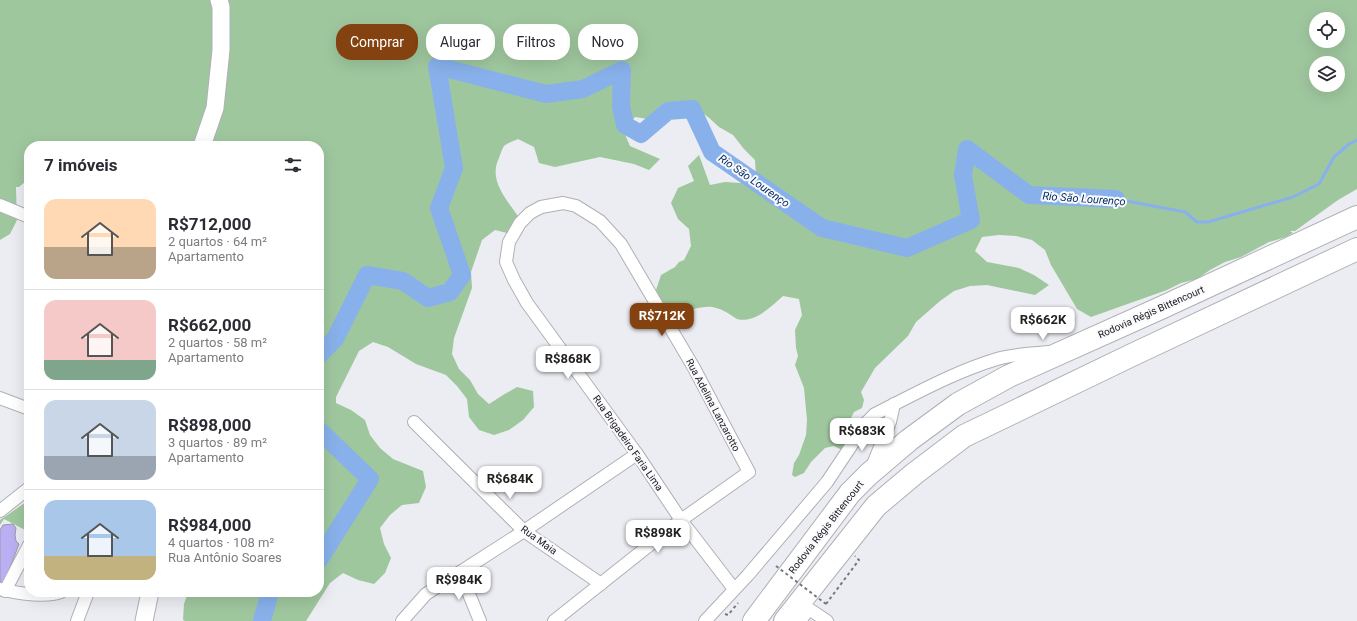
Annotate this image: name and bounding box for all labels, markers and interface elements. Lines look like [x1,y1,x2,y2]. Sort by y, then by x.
map controls [1309,12,1345,92]
button: locate [1309,12,1345,48]
chip: Comprar [336,24,418,60]
chip: Alugar [426,24,495,60]
chip: Filtros [503,24,570,60]
chip: Novo [578,24,638,60]
button: layers [1309,56,1345,92]
water label: Rio São Lourenço [716,152,792,210]
icon: filters [282,154,304,176]
text: 7 imóveis [44,155,118,175]
water label: Rio São Lourenço [1042,190,1126,208]
text: R$712,000 [168,214,251,234]
icon: home [76,215,124,263]
text: 2 quartos · 64 m² [168,234,267,249]
text: Apartamento [168,249,244,264]
street label: Rodovia Régis Bittencourt [1096,284,1206,340]
pin: R$712K [629,303,695,337]
pin: R$662K [1010,307,1076,341]
text: R$712K [639,308,685,323]
text: R$662K [1020,312,1066,327]
text: R$662,000 [168,315,251,335]
icon: home [76,316,124,364]
text: 2 quartos · 58 m² [168,335,267,350]
pin: R$868K [535,346,601,380]
text: Apartamento [168,350,244,365]
text: R$868K [545,351,591,366]
street label: Rua Adelina Lanzarotto [684,357,742,453]
street label: Rua Brigadeiro Faria Lima [591,393,665,493]
text: R$898,000 [168,415,251,435]
icon: home [76,416,124,464]
pin: R$683K [829,418,895,452]
text: R$683K [839,423,885,438]
text: 3 quartos · 89 m² [168,435,267,450]
text: Apartamento [168,450,244,465]
pin: R$684K [477,466,543,500]
text: R$684K [487,471,533,486]
street label: Rodovia Régis Bittencourt [786,478,866,576]
text: R$984,000 [168,515,251,535]
icon: home [76,516,124,564]
pin: R$898K [625,520,691,554]
street label: Rua Maia [519,523,559,557]
text: R$898K [635,525,681,540]
text: 4 quartos · 108 m² [168,535,274,550]
text: Rua Antônio Soares [168,550,282,565]
pin: R$984K [426,567,492,601]
text: R$984K [436,572,482,587]

